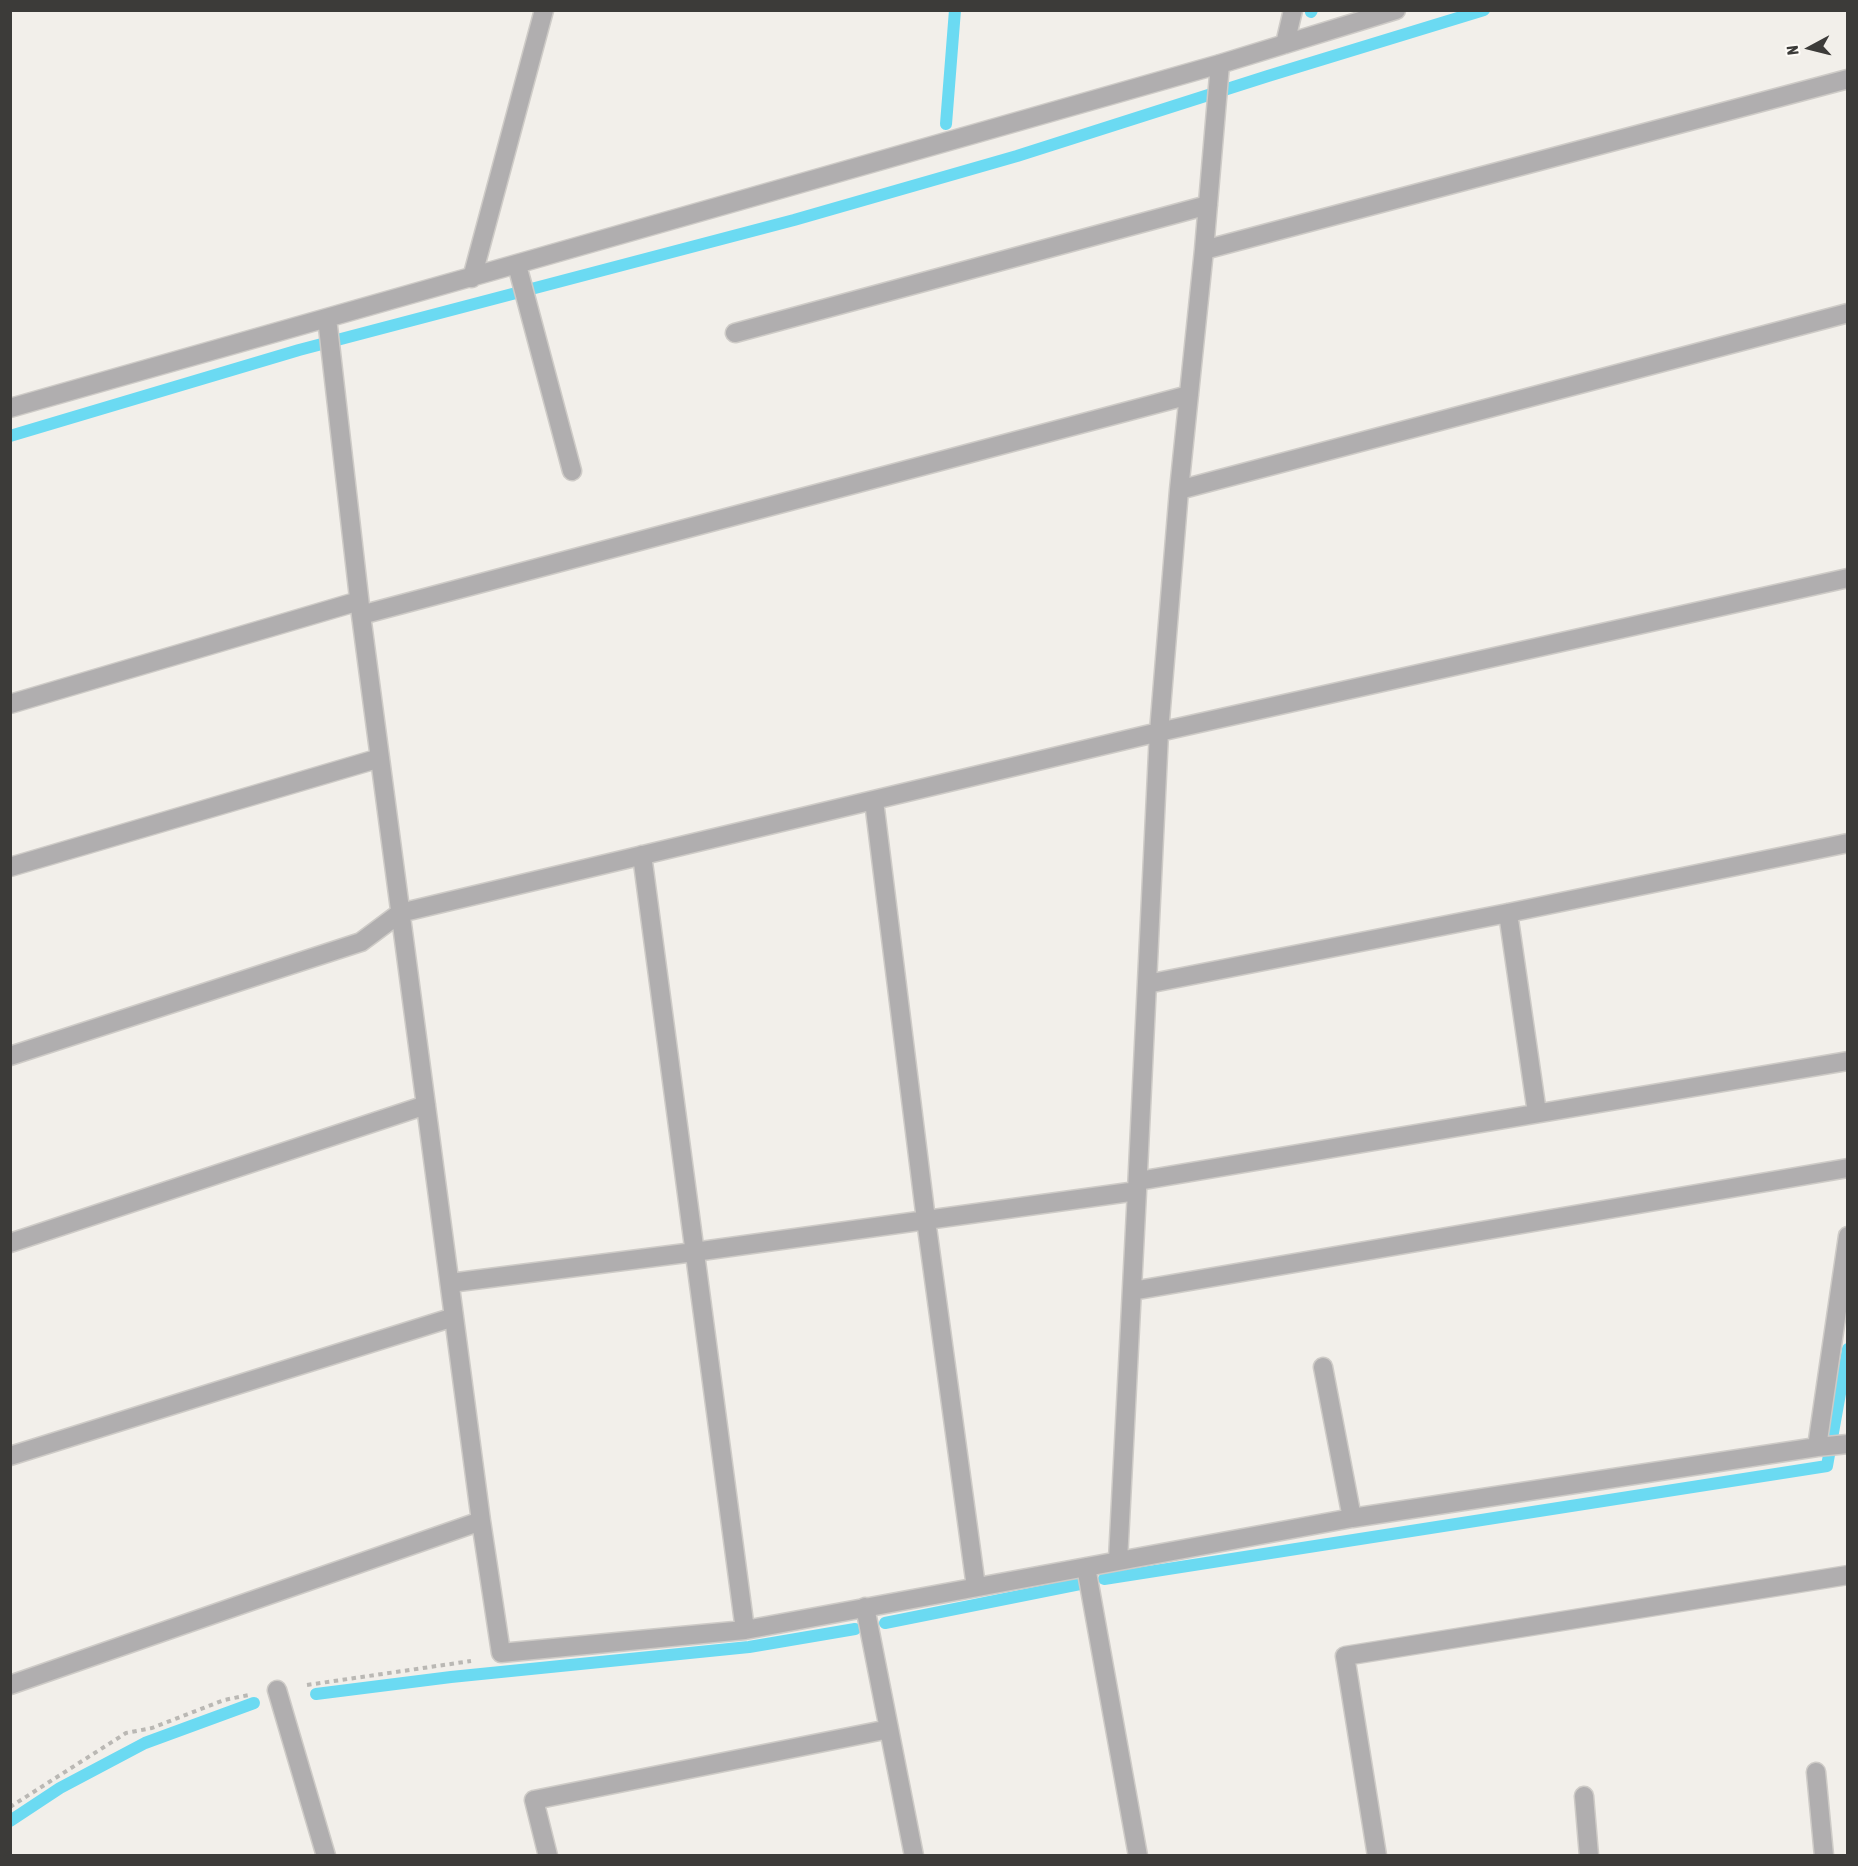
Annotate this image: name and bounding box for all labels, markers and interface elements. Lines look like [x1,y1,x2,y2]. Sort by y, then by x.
north arrow [1780,18,1840,78]
text: N [1783,44,1802,56]

